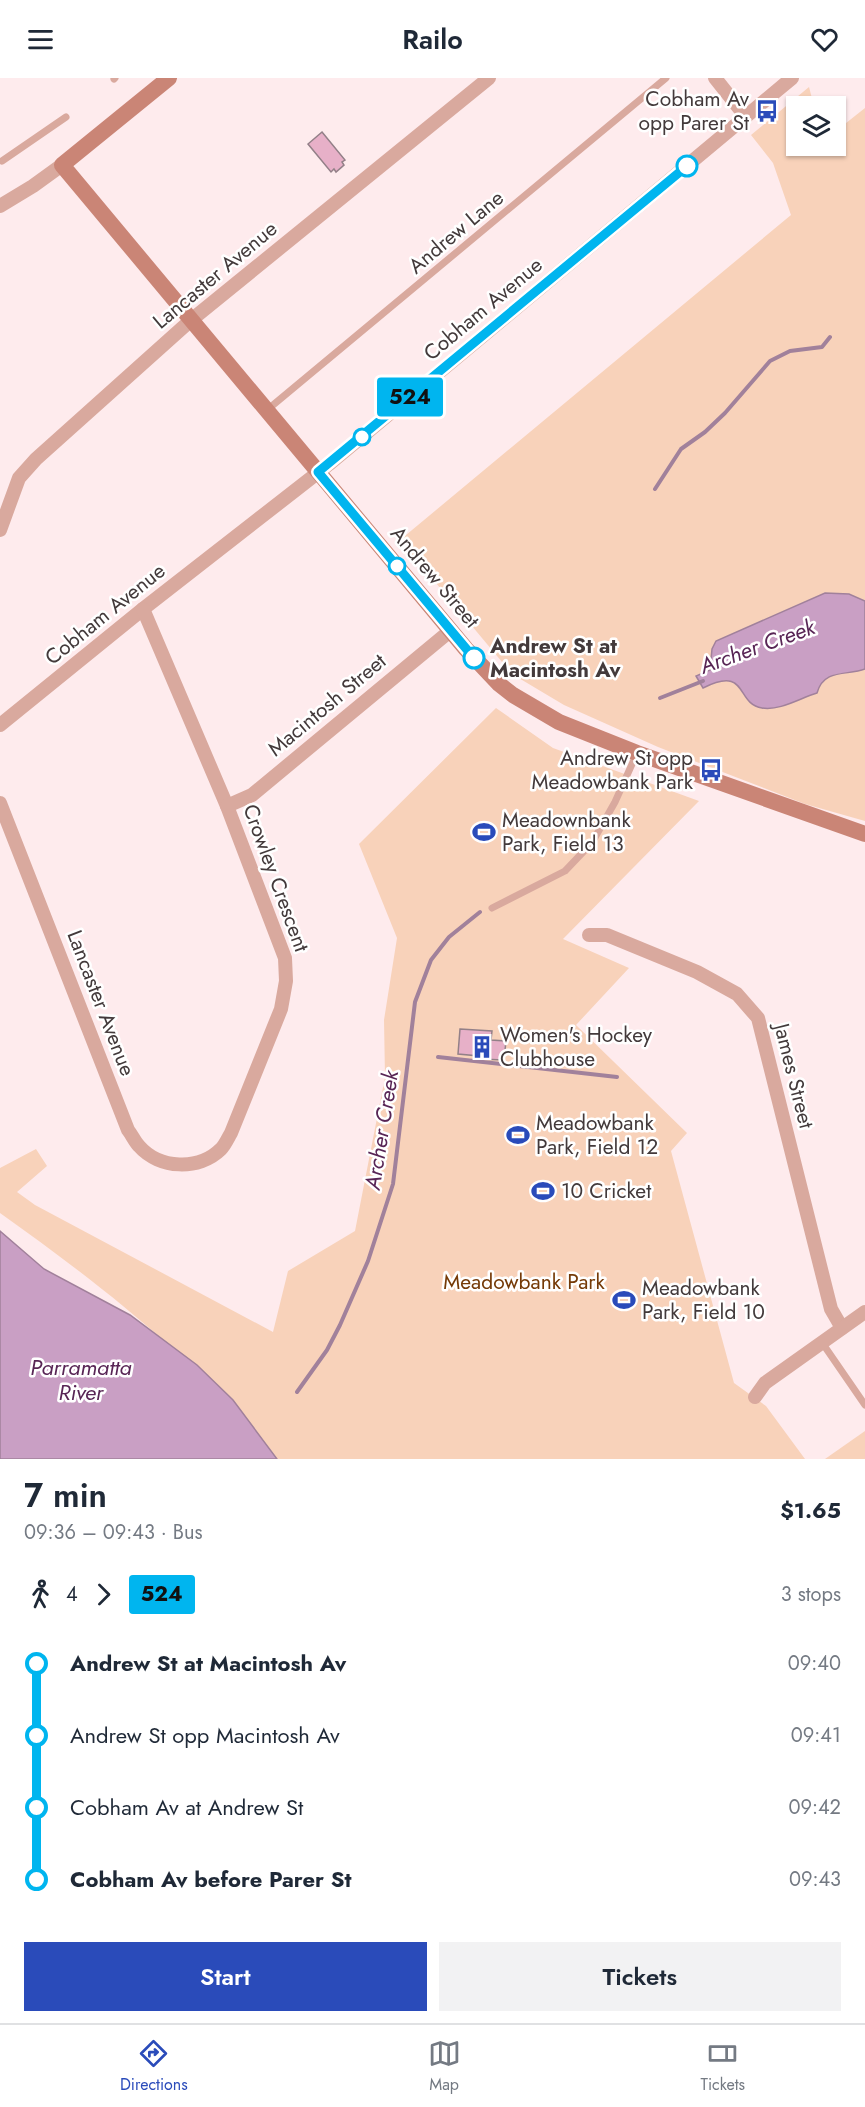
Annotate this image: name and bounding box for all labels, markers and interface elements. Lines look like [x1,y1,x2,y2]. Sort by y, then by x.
text: Railo [402,20,463,59]
icon: menu [24,23,57,56]
icon: heart [808,23,841,56]
place label: Cobham Av opp Parer St [639,84,750,138]
map controls [786,96,846,156]
button: layers [786,96,846,156]
bus stop icon: Cobham Av opp Parer St [754,98,780,124]
unlabelled marker [676,155,698,177]
street label: Andrew Lane [402,183,510,281]
street label: Lancaster Avenue [146,214,284,336]
street label: Cobham Avenue [417,250,549,368]
line badge: 524 [376,378,444,416]
text: 524 [389,382,431,412]
unlabelled marker [353,428,371,446]
street label: Andrew Street [383,520,487,634]
street label: Cobham Avenue [38,556,172,672]
unlabelled marker [388,557,406,575]
water label: Archer Creek [694,610,821,682]
place label: Andrew St at Macintosh Av [489,631,622,685]
street label: Macintosh Street [261,647,393,763]
marker: Andrew St at Macintosh Av [463,647,485,669]
place label: Andrew St opp Meadowbank Park [532,743,694,797]
bus stop icon: Andrew St opp Meadowbank Park [698,757,724,783]
street label: Crowley Crescent [235,800,317,956]
place label: Meadownbank Park, Field 13 [502,805,631,859]
sports icon: Meadownbank Park, Field 13 [471,819,497,845]
street label: Lancaster Avenue [59,926,143,1080]
street label: James Street [766,1017,822,1132]
place label: Women's Hockey Clubhouse [500,1020,653,1074]
building icon: Women's Hockey Clubhouse [469,1034,495,1060]
water label: Archer Creek [356,1066,406,1193]
place label: Meadowbank Park, Field 12 [536,1108,658,1162]
sports icon: Meadowbank Park, Field 12 [505,1122,531,1148]
place label: 10 Cricket [561,1176,651,1206]
sports icon: 10 Cricket [530,1178,556,1204]
park label: Meadowbank Park [443,1267,605,1297]
place label: Meadowbank Park, Field 10 [642,1273,765,1327]
sports icon: Meadowbank Park, Field 10 [611,1287,637,1313]
water label: Parramatta River [30,1351,132,1408]
text: 7 min [24,1472,107,1519]
text: $1.65 [780,1494,841,1526]
text: 09:36 – 09:43 · Bus [24,1518,203,1547]
icon: walk [24,1578,57,1611]
icon: forward [87,1578,120,1611]
text: 524 [141,1579,183,1609]
text: 4 [66,1580,78,1609]
text: 3 stops [781,1580,841,1609]
text: Andrew St at Macintosh Av [70,1647,346,1679]
text: 09:40 [788,1649,841,1678]
text: Andrew St opp Macintosh Av [70,1719,340,1751]
text: 09:41 [791,1721,841,1750]
text: Cobham Av at Andrew St [70,1791,303,1823]
text: 09:42 [788,1793,841,1822]
text: Cobham Av before Parer St [70,1863,352,1895]
text: 09:43 [789,1865,841,1894]
button: Start [24,1942,427,2011]
button: Tickets [439,1942,841,2011]
tab: Directions [120,2037,188,2096]
tab: Map [428,2037,461,2096]
tab: Tickets [700,2037,745,2096]

